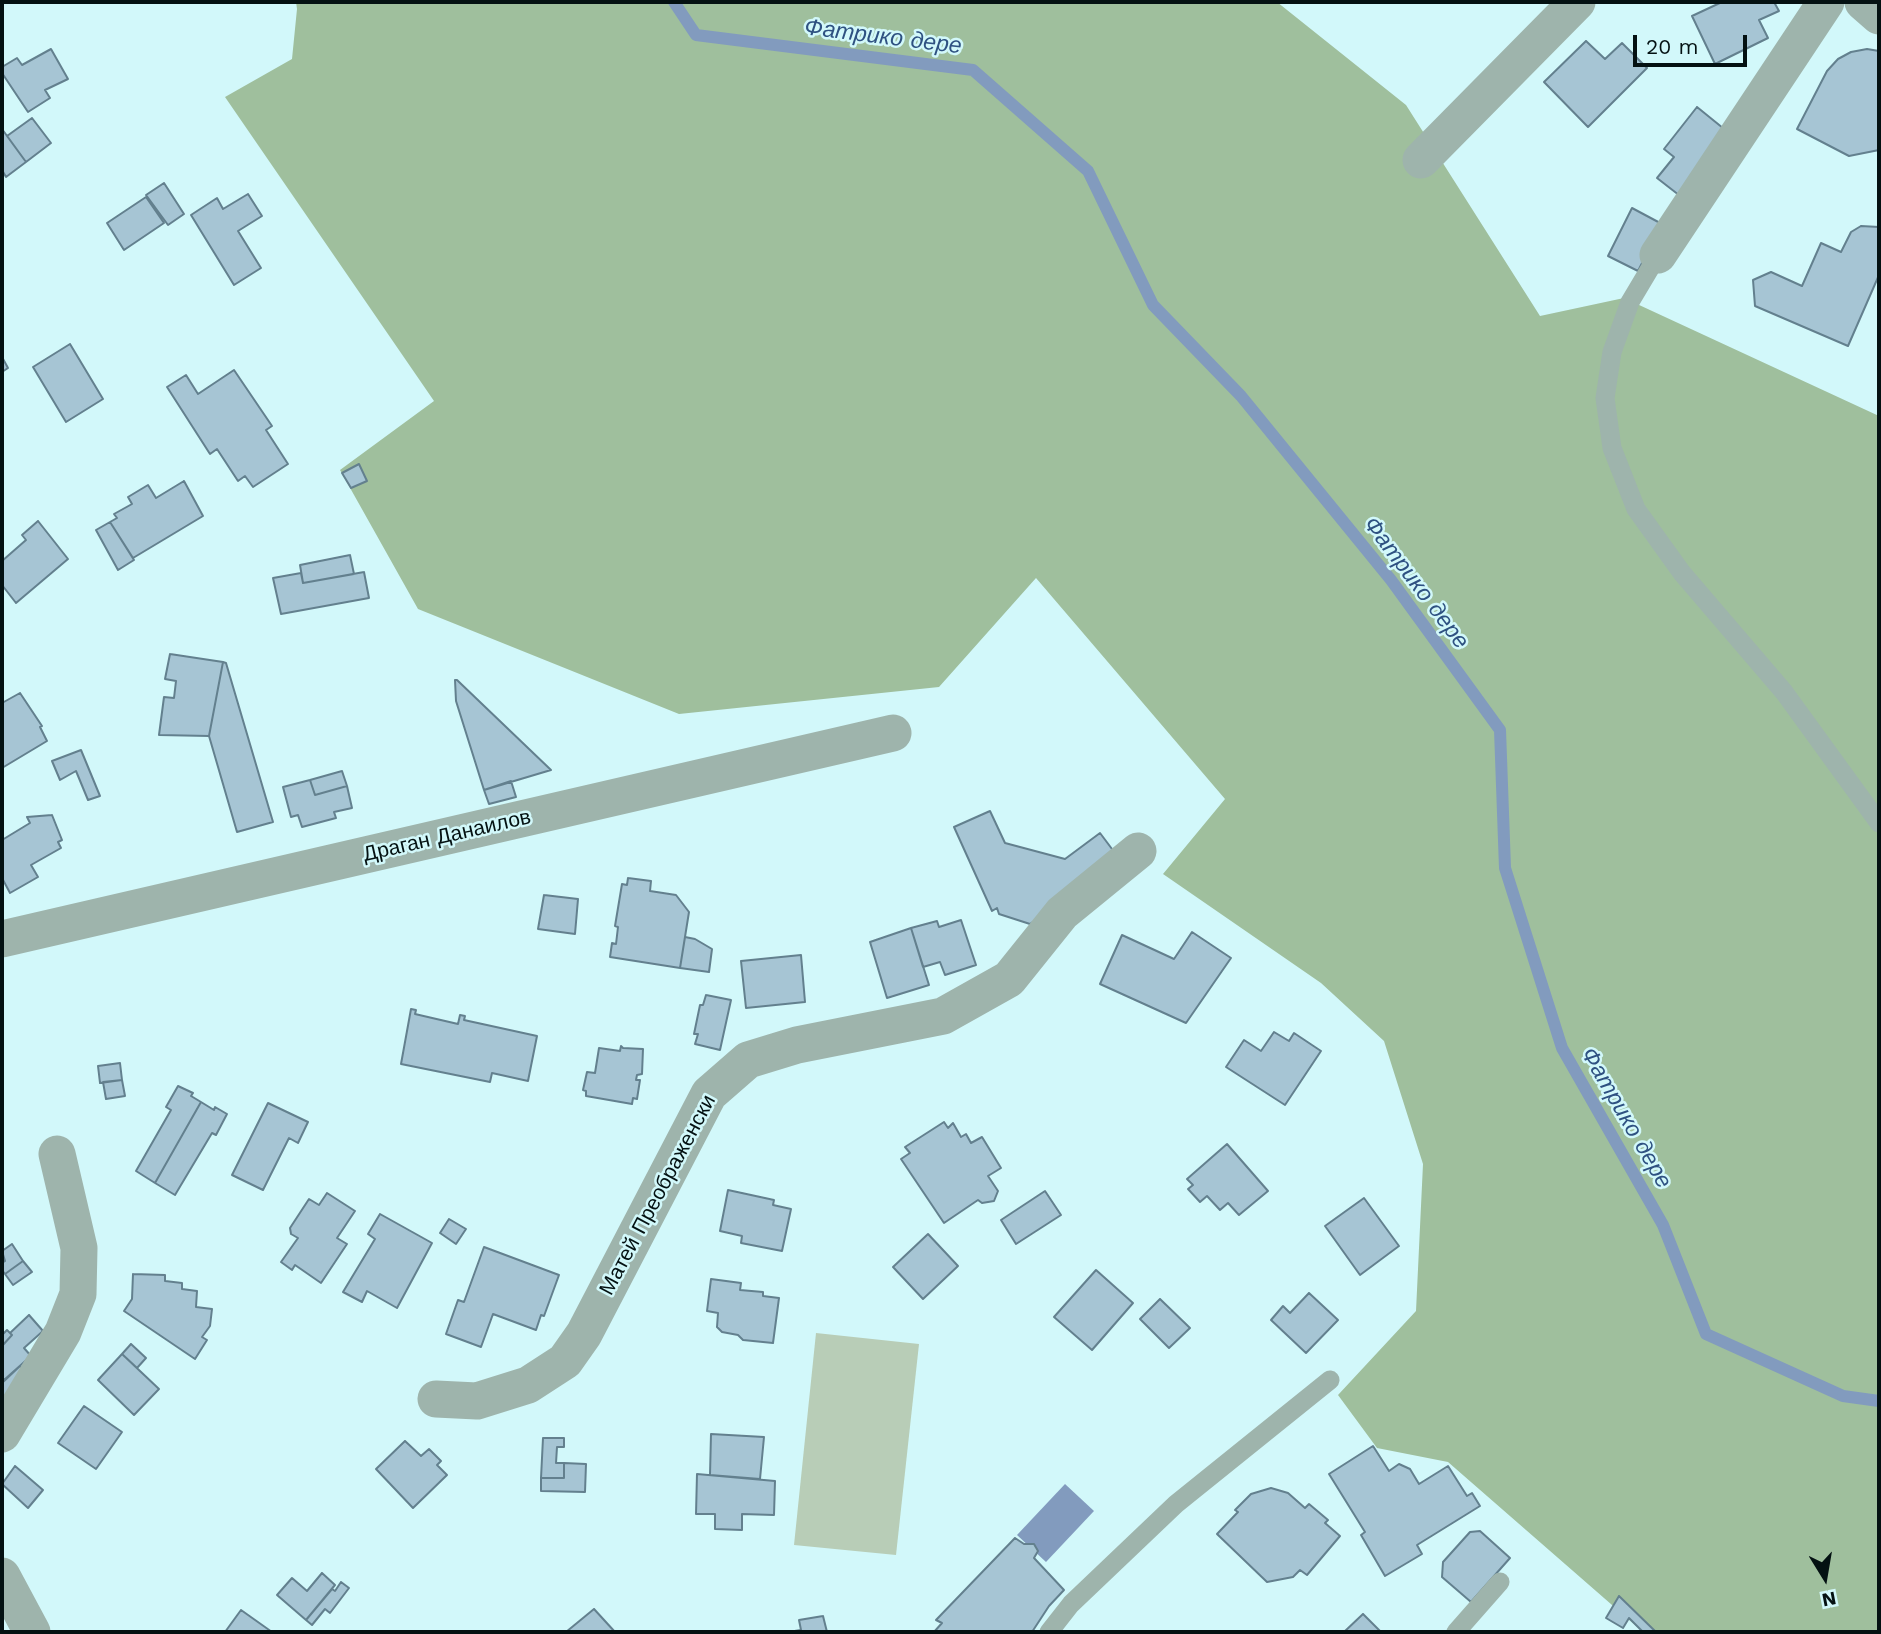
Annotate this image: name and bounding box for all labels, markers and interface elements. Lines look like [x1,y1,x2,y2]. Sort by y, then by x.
water label: Фатрико дере [803,14,963,60]
scale bar [1636,21,1750,65]
text: 20 m [1646,34,1698,59]
water label: Фатрико дере [1357,512,1475,654]
street label: Драган Данаилов [361,804,533,868]
water label: Фатрико дере [1575,1043,1677,1193]
street label: Матей Преображенски [594,1091,722,1299]
north arrow [1790,1543,1860,1613]
text: N [1820,1586,1838,1612]

